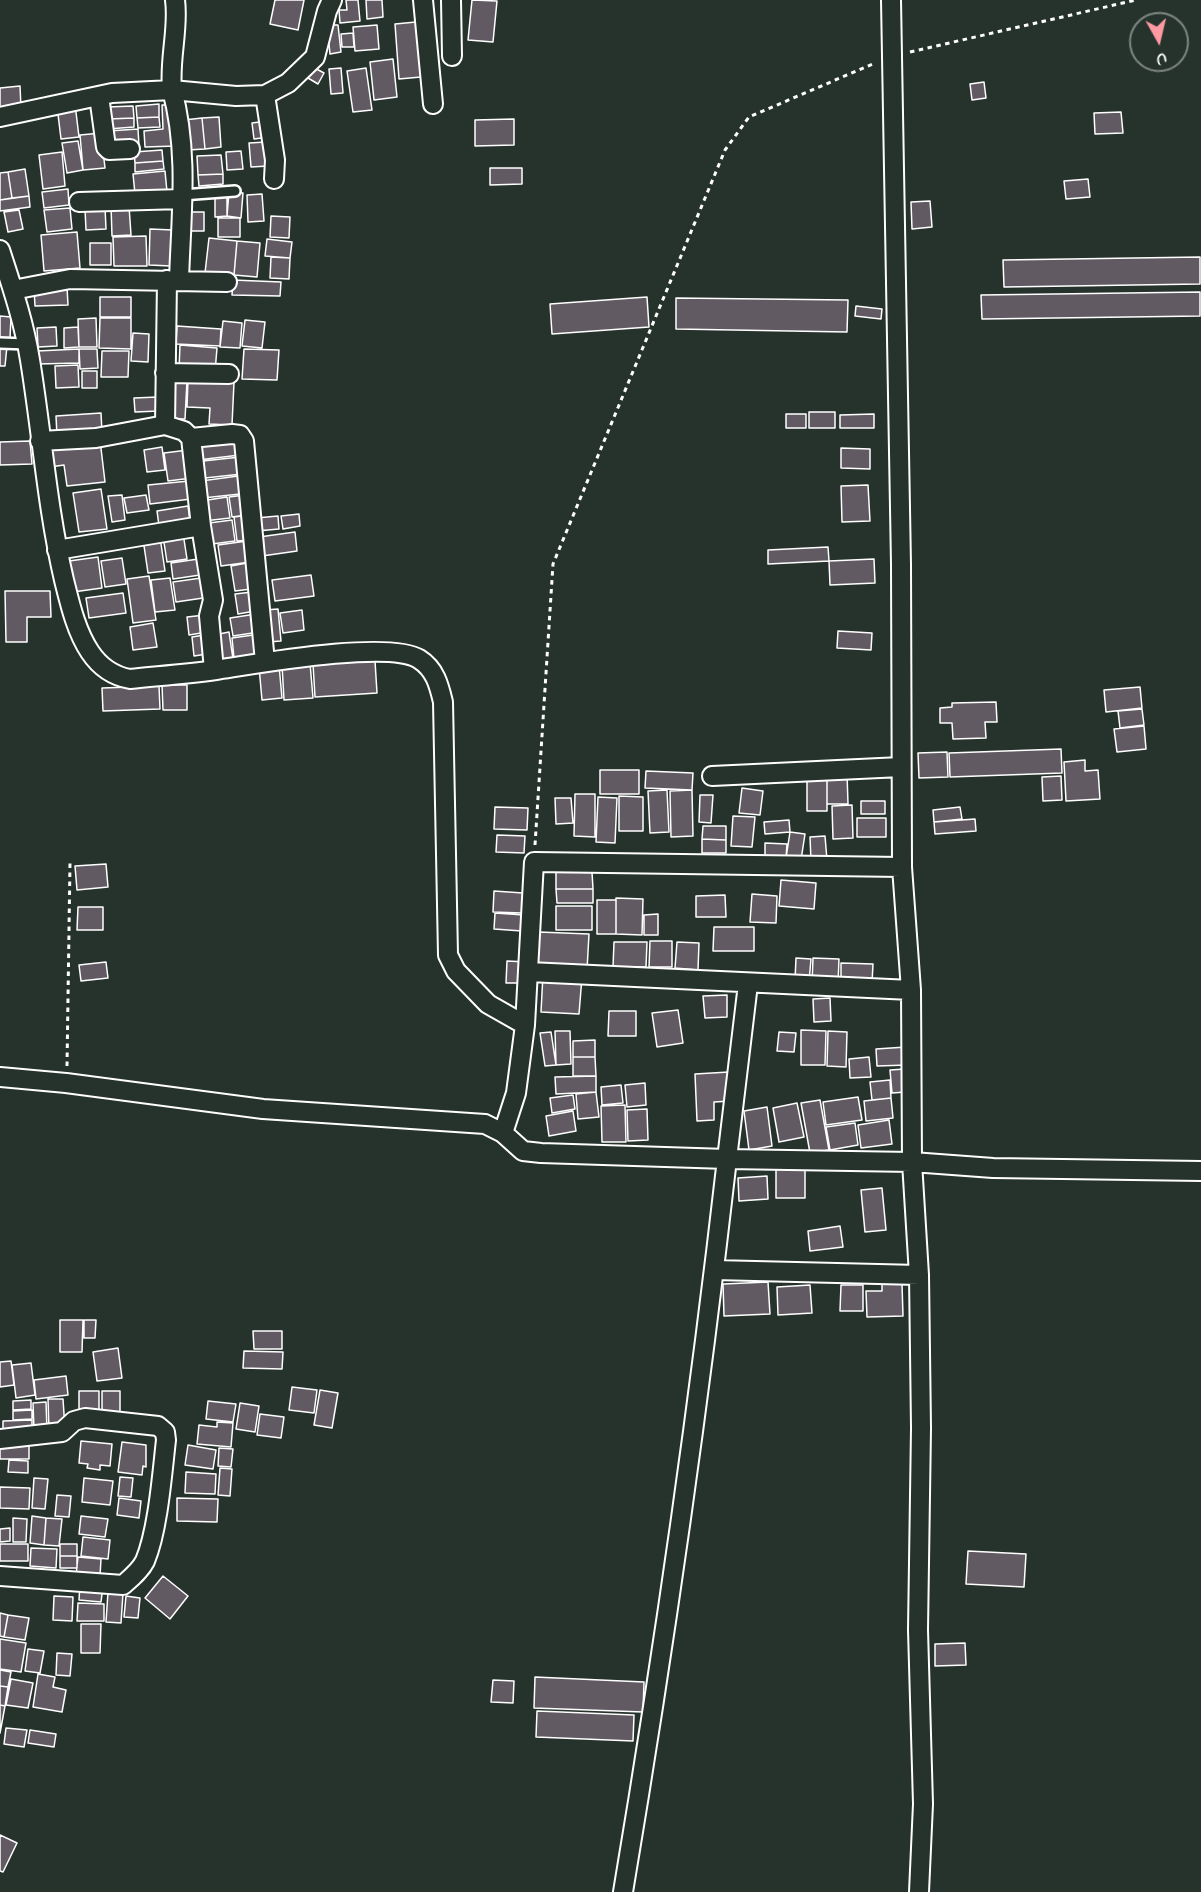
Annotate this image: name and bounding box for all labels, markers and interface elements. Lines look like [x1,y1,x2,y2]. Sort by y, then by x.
north arrow [1129,12,1189,72]
text: U [1155,47,1168,69]

